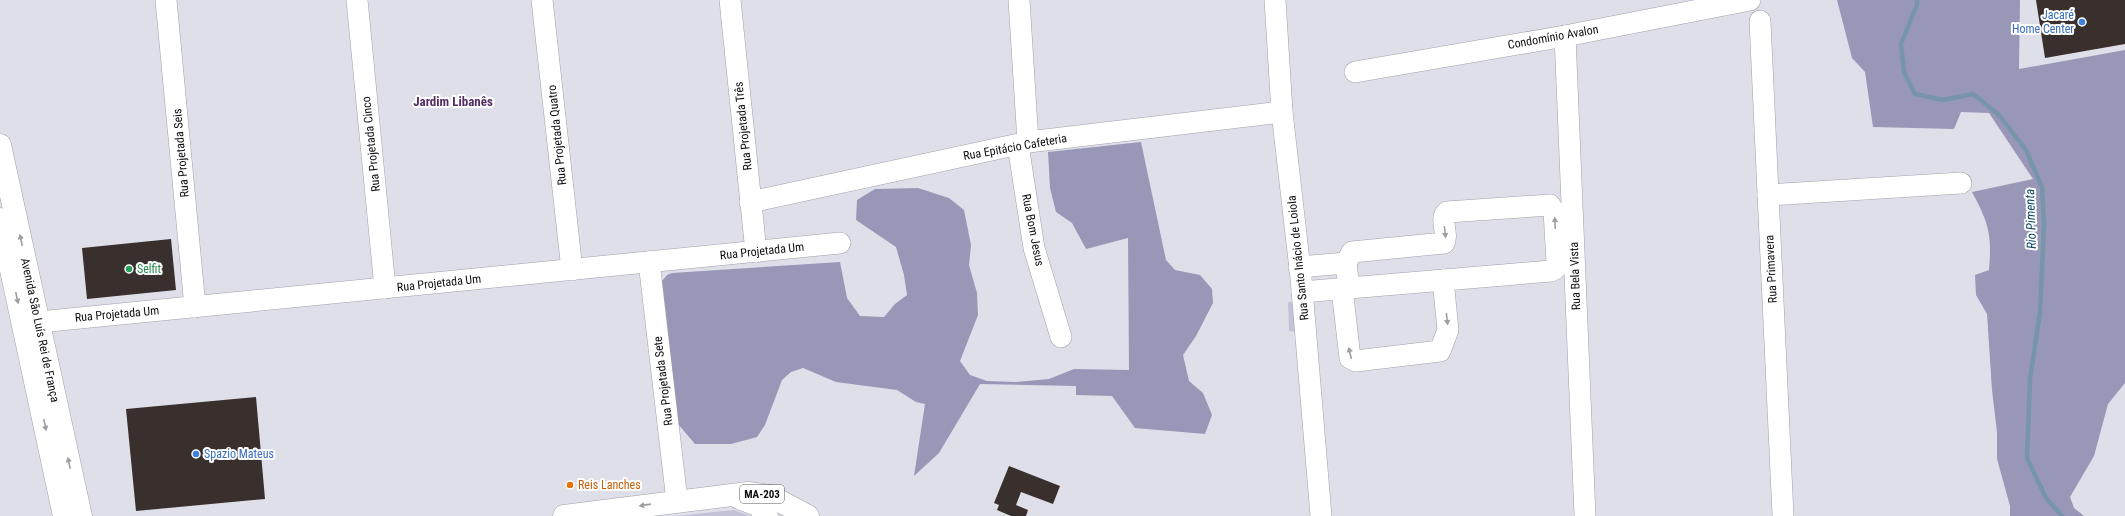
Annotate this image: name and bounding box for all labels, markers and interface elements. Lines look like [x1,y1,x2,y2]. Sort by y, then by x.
place label: Jacaré Home Center [2012,8,2074,36]
marker: Jacaré Home Center [2077,17,2087,27]
street label: Condomínio Avalon [1507,22,1600,52]
street label: Rua Projetada Três [731,81,755,171]
street label: Rua Projetada Quatro [545,84,569,186]
district label: Jardim Libanês [413,94,493,109]
street label: Rua Projetada Cinco [359,96,383,192]
street label: Rua Projetada Seis [170,108,192,198]
street label: Rua Epitácio Cafeteria [962,131,1068,163]
water label: Rio Pimenta [2022,189,2039,249]
street label: Rua Bom Jesus [1019,193,1047,267]
street label: Rua Santo Inácio de Loiola [1284,195,1312,321]
one-way arrow [1552,217,1559,229]
one-way arrow [1442,226,1448,238]
one-way arrow [17,234,23,246]
street label: Rua Primavera [1762,234,1780,303]
street label: Rua Projetada Um [719,240,805,262]
street label: Rua Bela Vista [1567,241,1583,310]
street label: Avenida São Luís Rei de França [18,257,62,404]
place label: Selfit [137,262,161,276]
marker: Selfit [124,264,134,274]
street label: Rua Projetada Um [396,272,482,294]
one-way arrow [15,292,21,304]
street label: Rua Projetada Um [74,303,160,325]
one-way arrow [1444,313,1450,325]
street label: Rua Projetada Sete [651,335,675,427]
one-way arrow [1346,347,1352,360]
one-way arrow [42,419,48,431]
place label: Spazio Mateus [204,447,274,461]
marker: Spazio Mateus [191,449,201,459]
one-way arrow [66,457,72,469]
place label: Reis Lanches [578,478,641,492]
marker: Reis Lanches [565,480,575,490]
road number: MA-203 [740,485,784,503]
one-way arrow [639,502,651,508]

